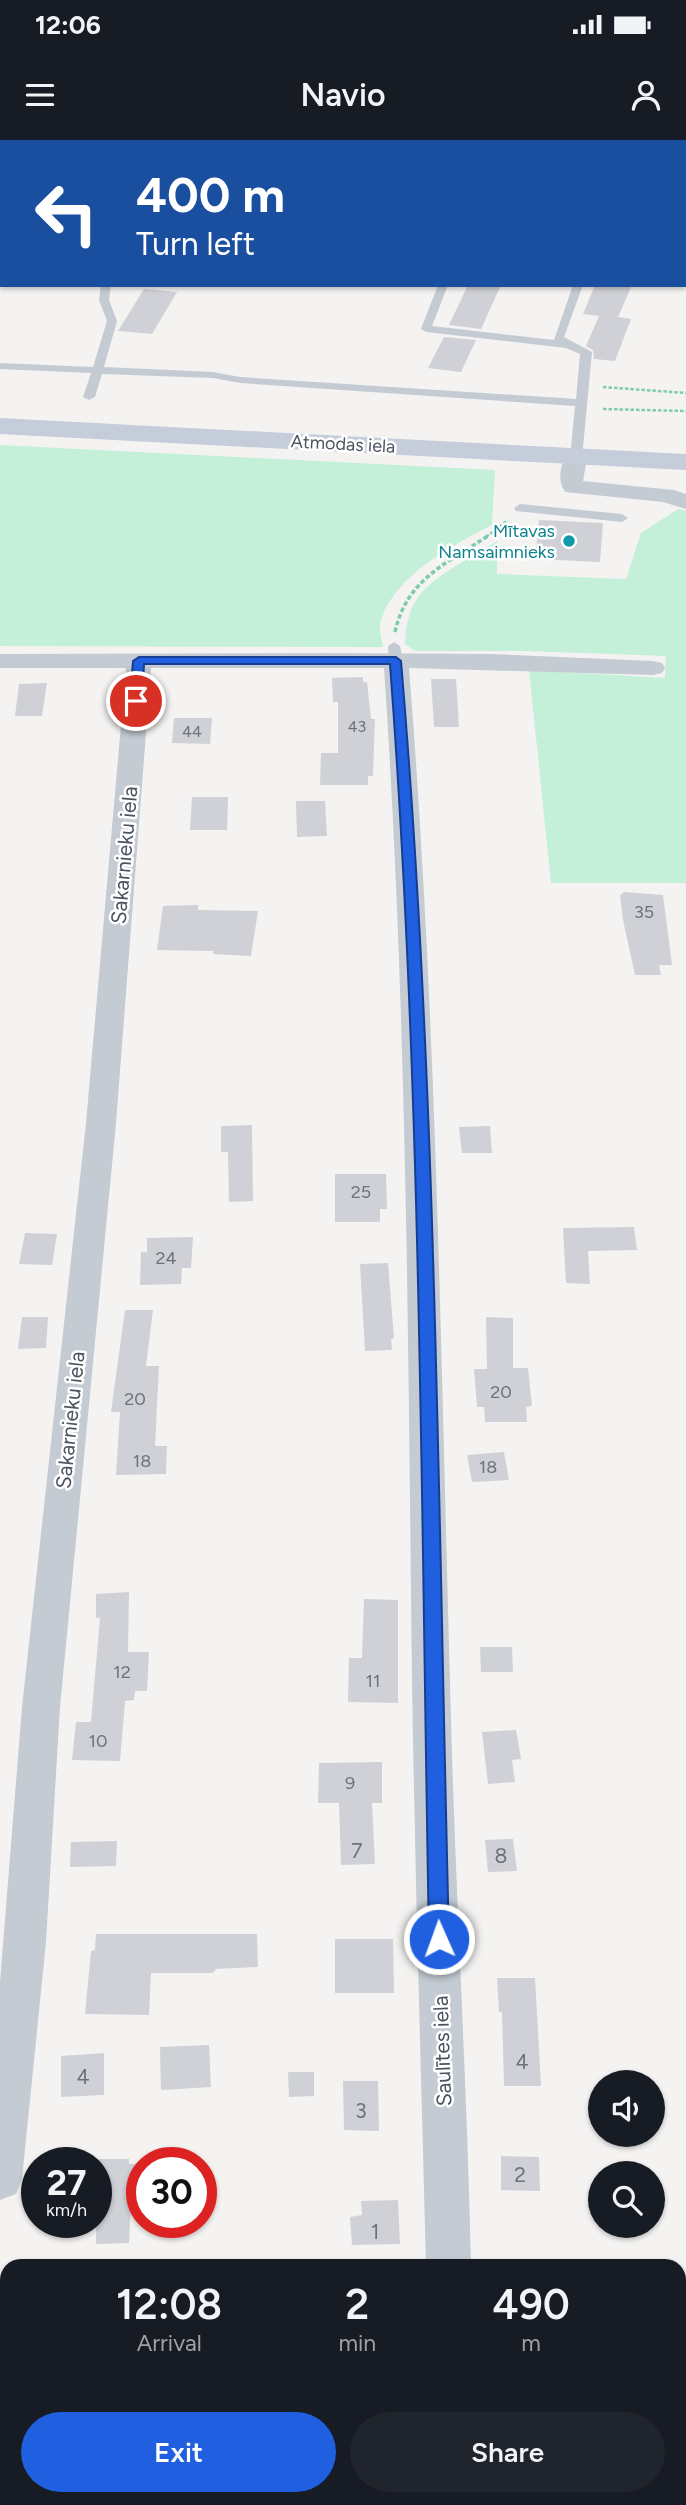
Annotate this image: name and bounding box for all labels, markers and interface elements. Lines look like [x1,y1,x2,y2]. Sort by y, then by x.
text: 12:06 [35,9,101,41]
icon: menu [21,76,59,114]
text: Navio [300,76,386,114]
icon: person [627,76,665,114]
text: 400 m [136,165,285,224]
icon: left [21,168,112,259]
text: Turn left [136,225,255,263]
street label: Atmodas iela [290,430,396,458]
place label: Mītavas Namsaimnieks [438,520,555,563]
marker: Mītavas Namsaimnieks [561,533,577,549]
pin [106,671,166,731]
icon: arrive [117,682,155,720]
house number: 43 [348,717,366,736]
house number: 44 [182,722,202,741]
street label: Sakarnieku iela [106,785,142,925]
house number: 35 [634,901,654,923]
house number: 25 [351,1181,371,1203]
house number: 24 [155,1247,177,1269]
street label: Sakarnieku iela [50,1350,90,1490]
house number: 20 [490,1381,512,1403]
house number: 20 [124,1388,146,1410]
house number: 18 [133,1450,151,1472]
house number: 18 [479,1456,497,1478]
house number: 12 [113,1661,131,1683]
house number: 11 [366,1670,380,1692]
house number: 10 [89,1730,107,1752]
house number: 9 [345,1772,355,1794]
house number: 7 [351,1838,363,1863]
house number: 8 [495,1843,507,1868]
position arrow [402,1902,476,1976]
street label: Saulītes iela [428,1995,456,2107]
house number: 4 [515,2049,529,2074]
house number: 4 [76,2064,90,2089]
map controls [588,2070,665,2238]
button: sound [588,2070,665,2147]
house number: 3 [355,2098,367,2123]
speed limit sign: 30 [126,2147,217,2238]
button: search [588,2161,665,2238]
text: 27 [47,2162,86,2204]
house number: 2 [514,2162,526,2187]
text: km/h [46,2199,87,2221]
house number: 1 [371,2219,379,2244]
text: 12:08 [116,2279,222,2330]
text: 2 [345,2279,369,2330]
text: 490 [492,2279,570,2330]
text: Arrival [137,2329,202,2357]
text: min [338,2329,376,2357]
text: m [521,2329,541,2357]
button: Exit [21,2412,336,2492]
button: Share [350,2412,665,2492]

